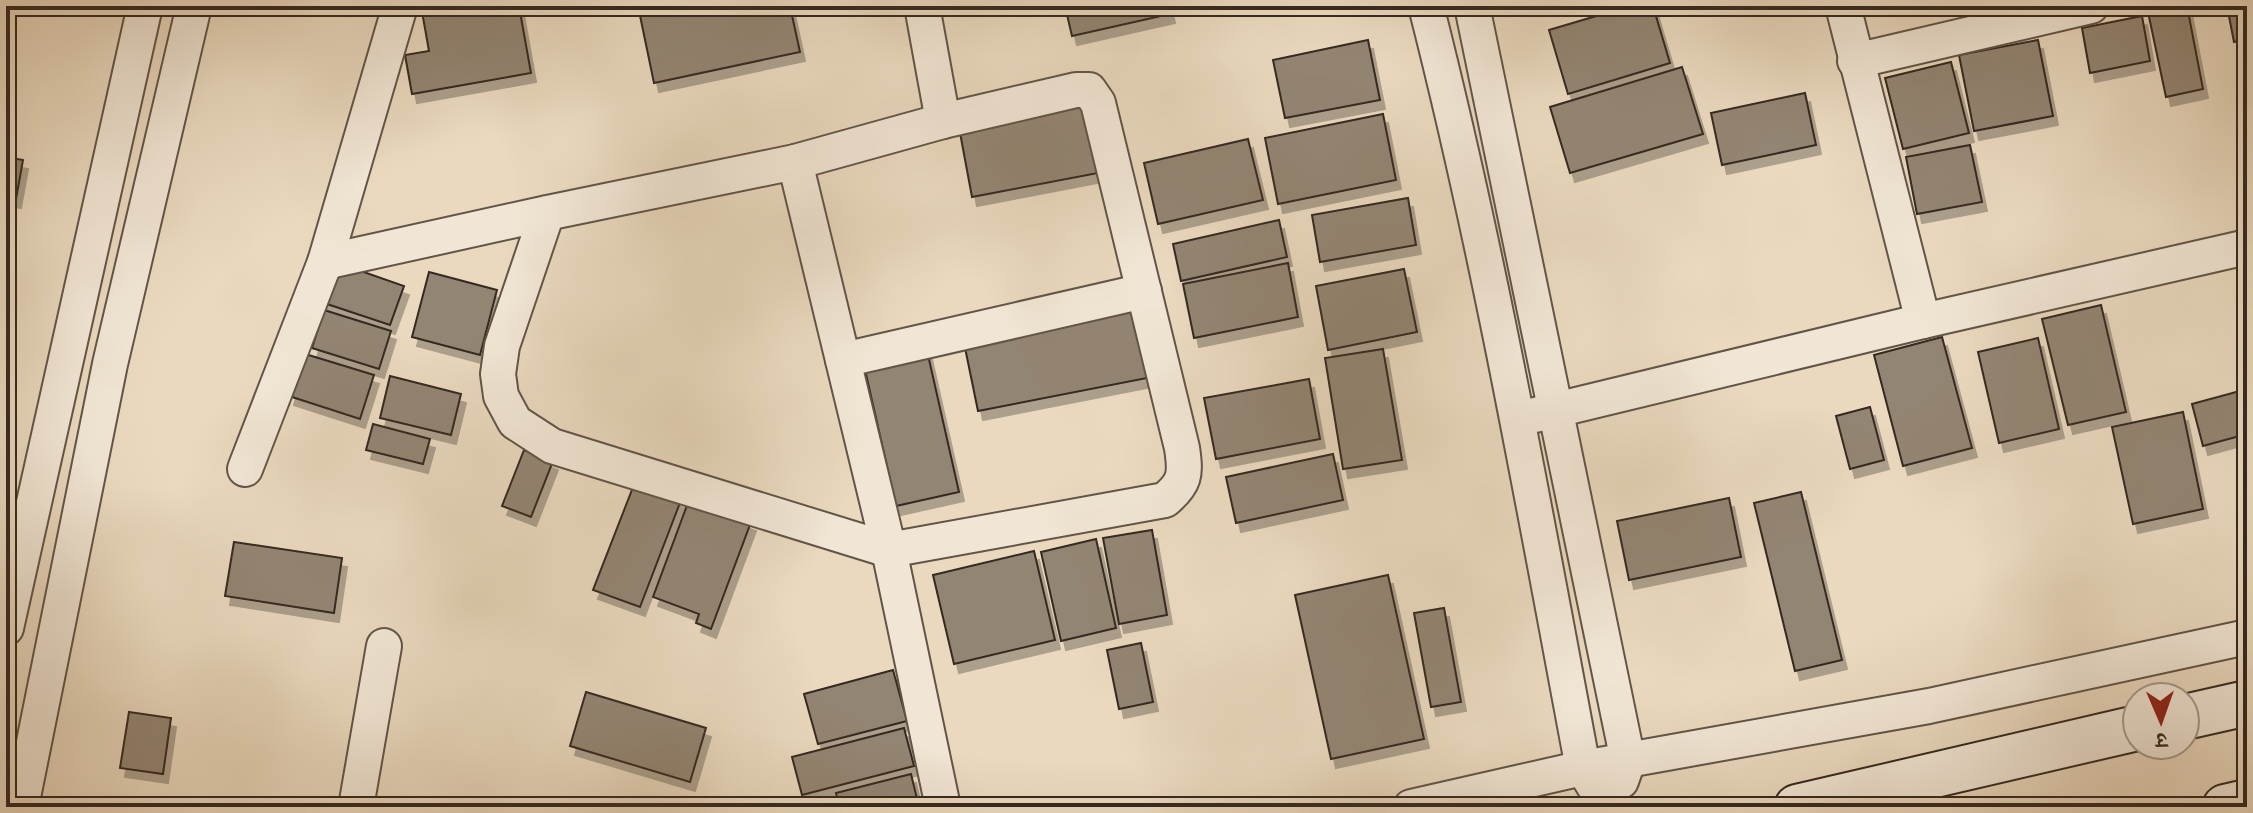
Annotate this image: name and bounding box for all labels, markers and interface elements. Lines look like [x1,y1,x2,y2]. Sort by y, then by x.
north arrow [2121,681,2201,761]
text: उ [2154,722,2170,754]

